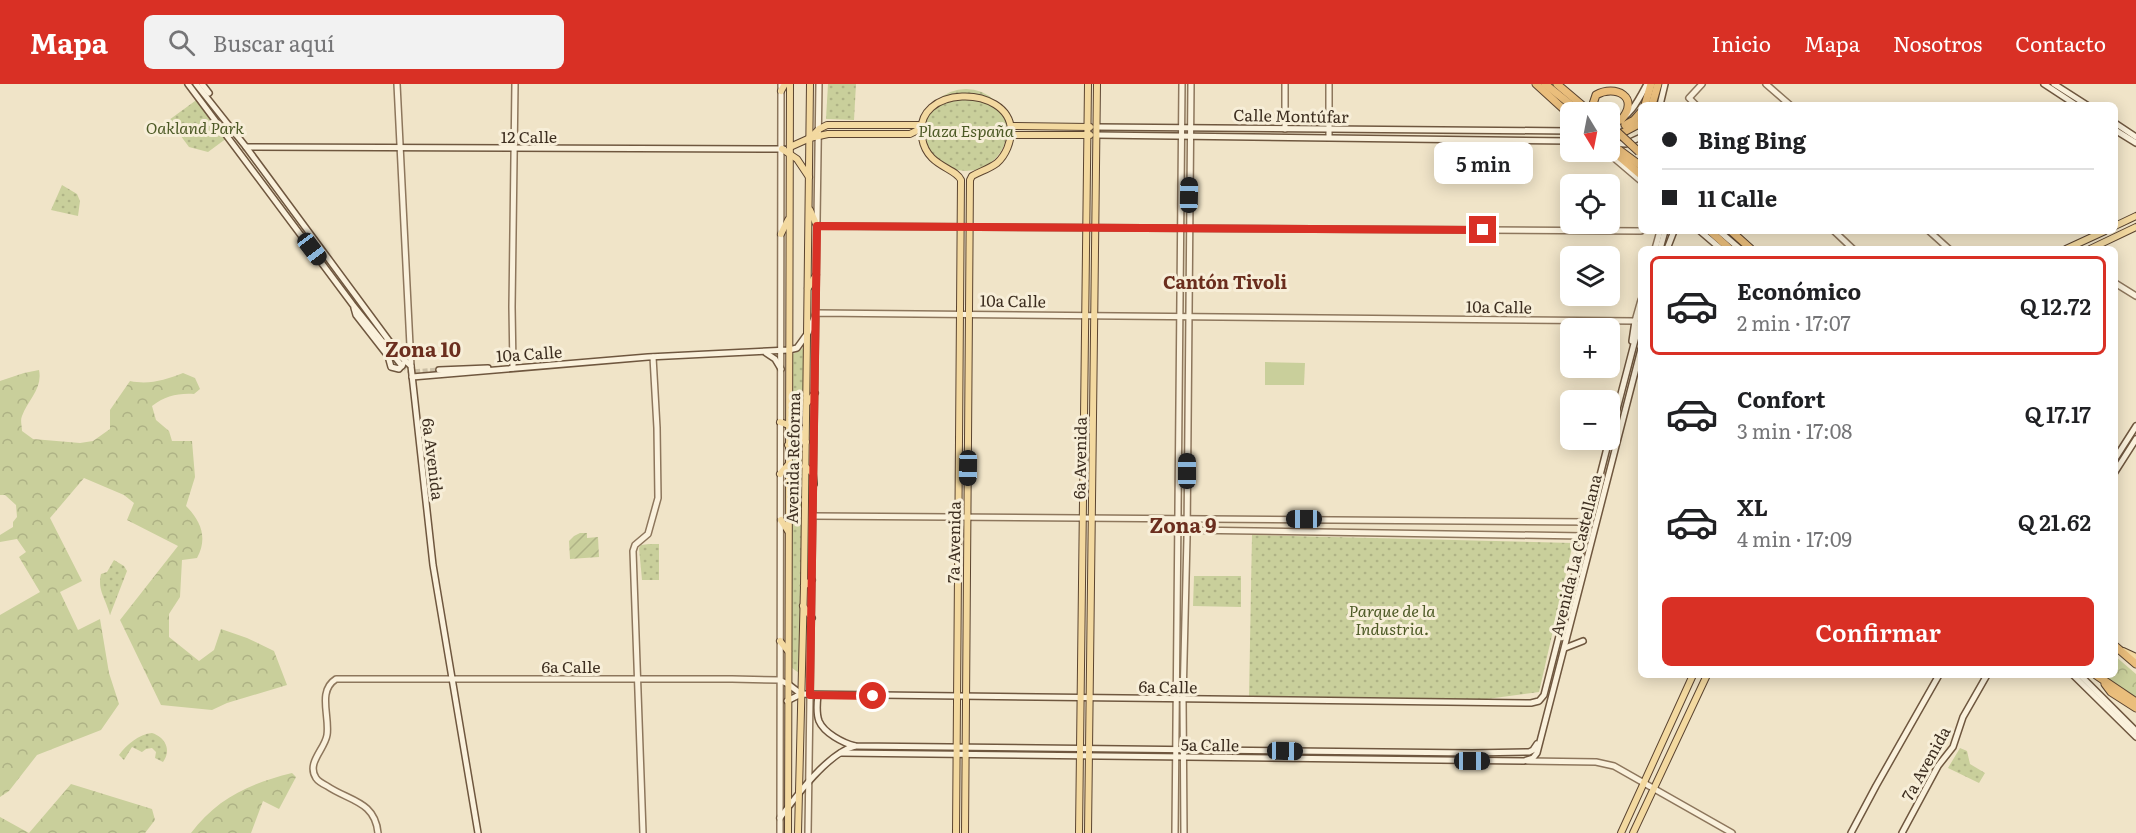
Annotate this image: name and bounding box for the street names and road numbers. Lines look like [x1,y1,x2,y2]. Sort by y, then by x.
street label: Calle Montúfar [1233,102,1349,128]
street label: 12 Calle [501,124,557,148]
street label: 10a Calle [980,287,1046,313]
street label: 10a Calle [1466,293,1532,319]
street label: 10a Calle [495,339,563,367]
street label: Avenida Reforma [779,392,805,524]
street label: 6a Avenida [1066,416,1092,499]
street label: 6a Avenida [417,417,451,502]
street label: Avenida La Castellana [1543,471,1607,639]
street label: 7a Avenida [940,501,966,583]
street label: 6a Calle [542,654,600,678]
street label: 6a Calle [1138,673,1198,699]
street label: 7a Avenida [1895,721,1956,805]
street label: 5a Calle [1181,731,1239,757]

